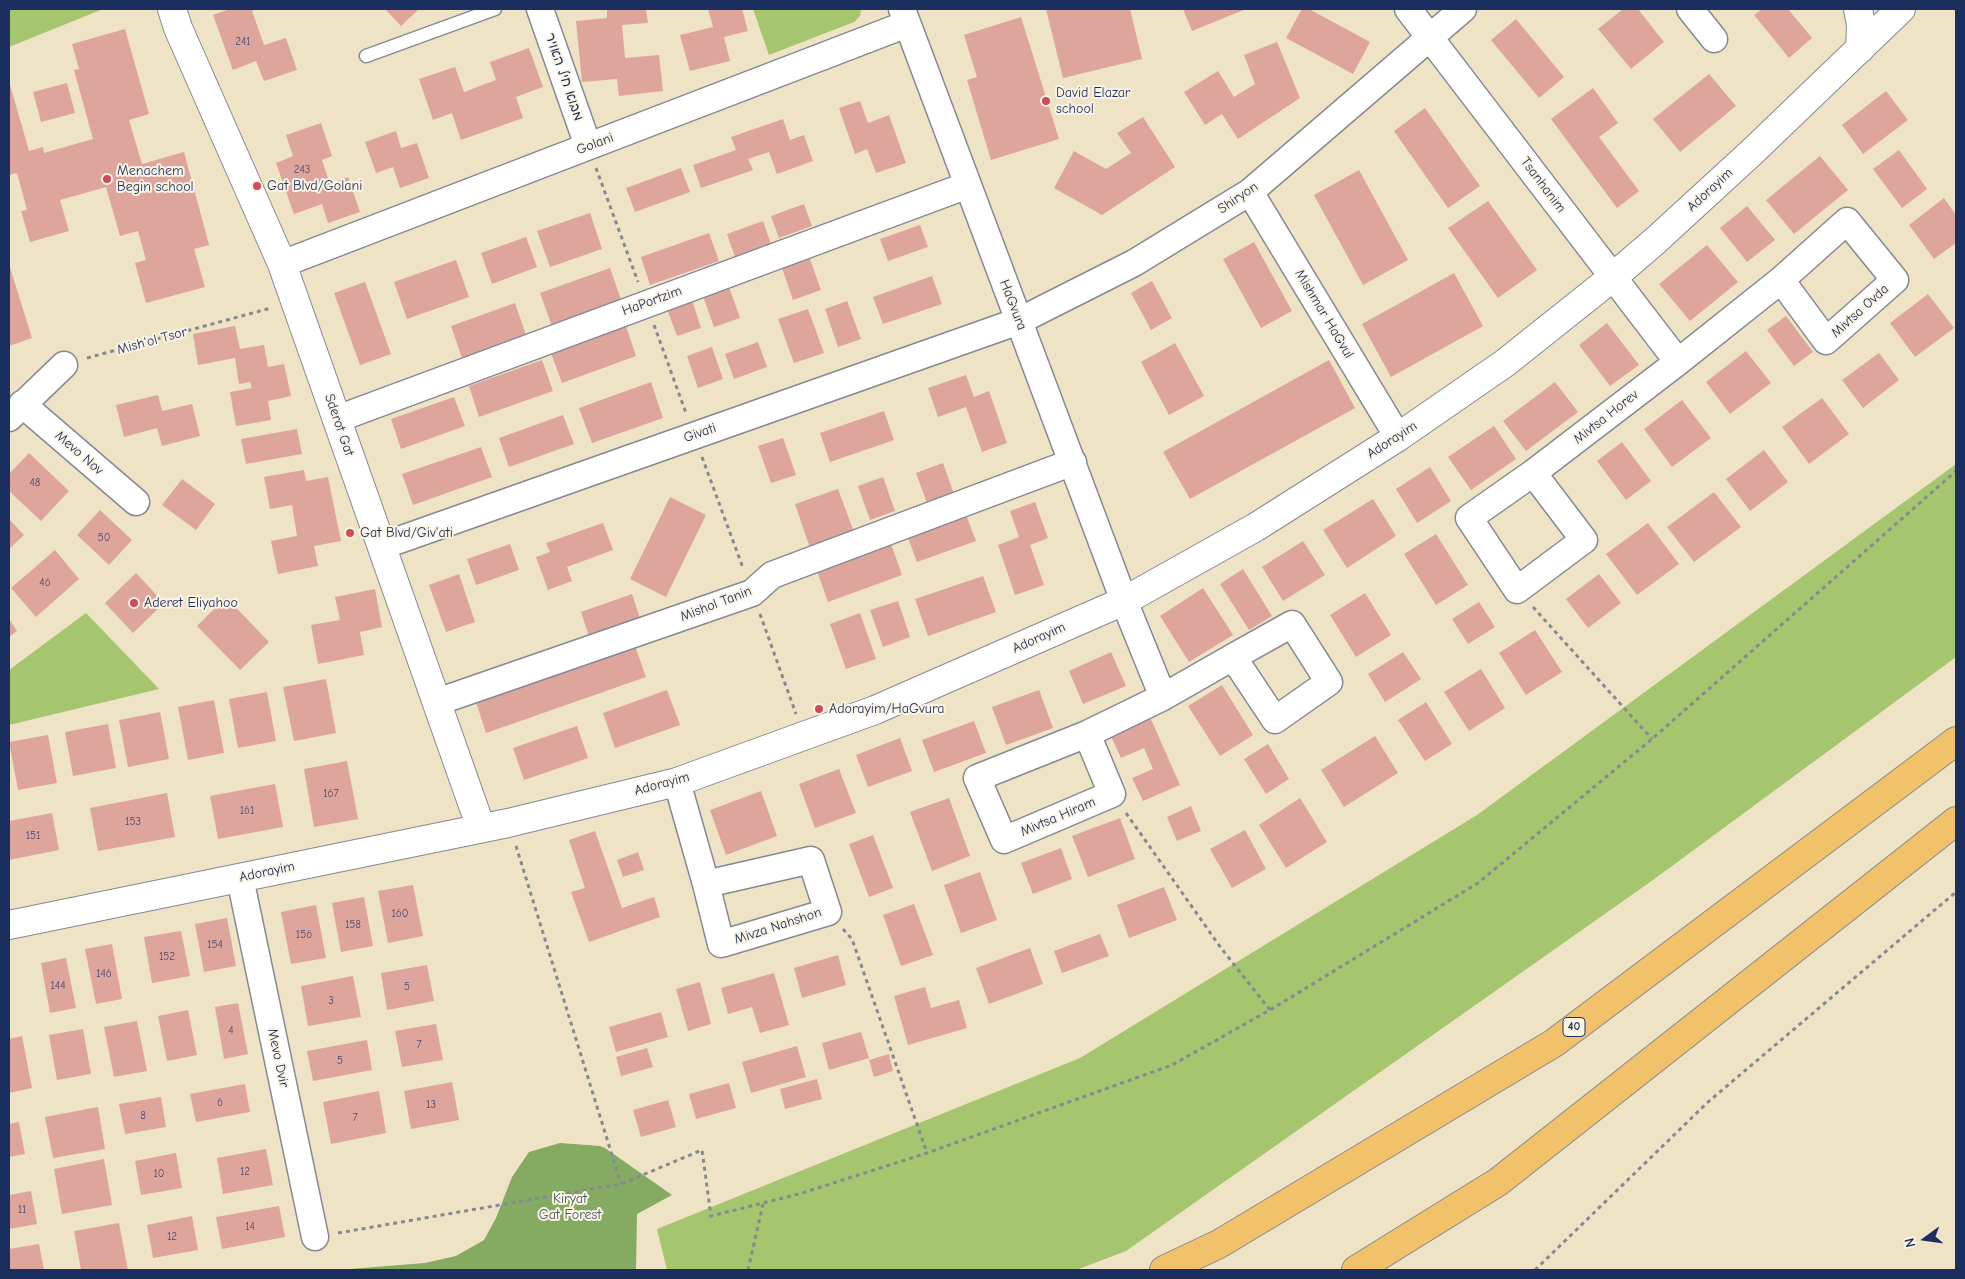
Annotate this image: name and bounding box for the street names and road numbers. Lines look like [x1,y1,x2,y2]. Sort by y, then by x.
street label: מבוא חיל האויר [541,31,587,123]
street label: Golani [574,129,616,159]
street label: Tsanhanim [1517,154,1569,216]
street label: Adorayim [1684,165,1736,215]
street label: Shiryon [1215,178,1261,218]
street label: Mishmar HaGvul [1291,267,1357,361]
street label: HaGvura [996,277,1030,333]
street label: Mivtsa Ovda [1828,281,1892,341]
street label: HaPortzim [620,282,684,320]
street label: Mish'ol Tsor [115,324,189,358]
street label: Mivtsa Horev [1570,386,1642,448]
street label: Sderot Gat [321,392,357,458]
street label: Adorayim [1364,418,1420,462]
street label: Givati [682,420,718,446]
street label: Mevo Nov [51,427,107,479]
street label: Mishol Tanin [678,583,754,625]
street label: Adorayim [1010,619,1068,657]
street label: Adorayim [633,769,691,799]
street label: Mivtsa Hiram [1018,794,1098,840]
street label: Adorayim [238,858,296,886]
street label: Mivza Nahshon [732,904,824,948]
road number: 40 [1563,1018,1585,1036]
street label: Mevo Dvir [264,1027,292,1089]

